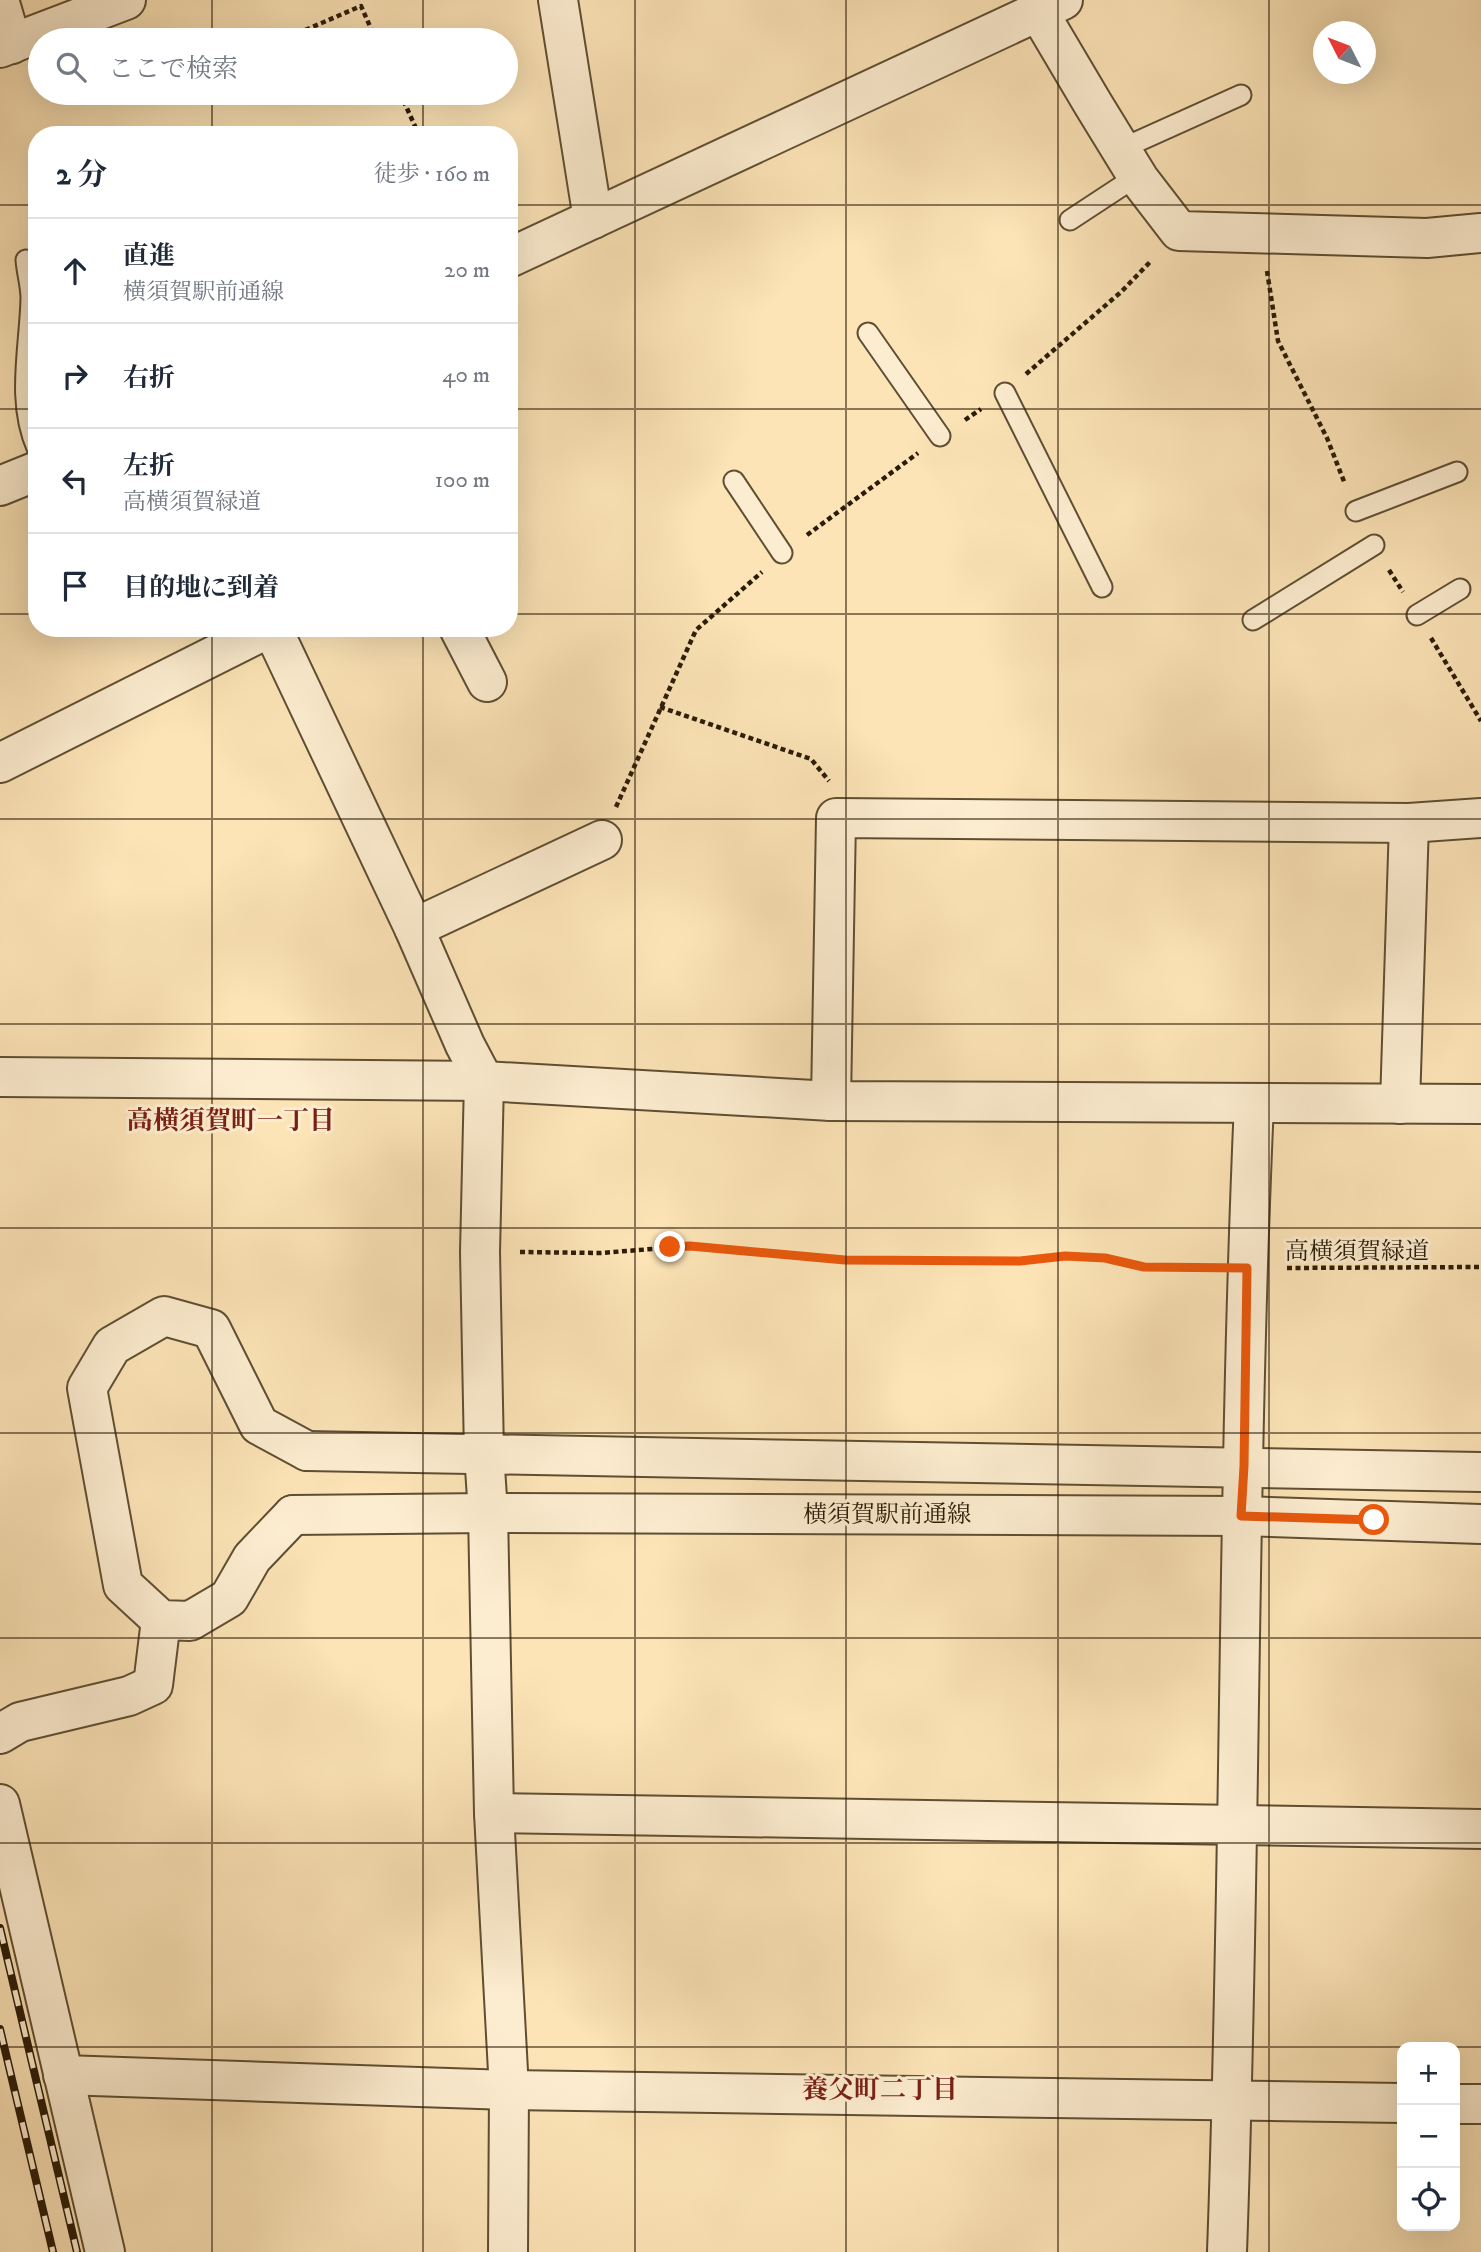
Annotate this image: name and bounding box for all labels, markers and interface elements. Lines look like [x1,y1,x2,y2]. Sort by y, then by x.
north arrow [1313,21,1376,84]
search box [28,28,518,105]
icon: search [52,48,90,86]
text: ここで検索 [108,53,238,86]
text: 2 分 [56,157,107,194]
text: 徒歩 · 160 m [374,160,490,189]
text: 直進 [123,240,175,273]
icon: ahead [56,252,94,290]
text: 20 m [444,256,490,285]
text: 横須賀駅前通線 [123,278,284,307]
icon: right [56,357,94,395]
text: 40 m [442,361,490,390]
text: 右折 [123,362,175,395]
text: 左折 [123,450,175,483]
icon: left [56,462,94,500]
text: 100 m [435,466,490,495]
text: 高横須賀緑道 [123,488,261,517]
icon: arrive [56,567,94,605]
text: 目的地に到着 [123,572,279,605]
district label: 高横須賀町一丁目 [127,1105,335,1138]
route end [654,1231,685,1262]
street label: 高横須賀緑道 [1285,1237,1429,1267]
street label: 横須賀駅前通線 [803,1500,971,1530]
route start [1358,1504,1389,1535]
map controls [1397,2042,1460,2231]
button: + [1397,2042,1460,2105]
district label: 養父町二丁目 [802,2074,958,2107]
button: − [1397,2105,1460,2168]
button: locate [1397,2168,1460,2231]

